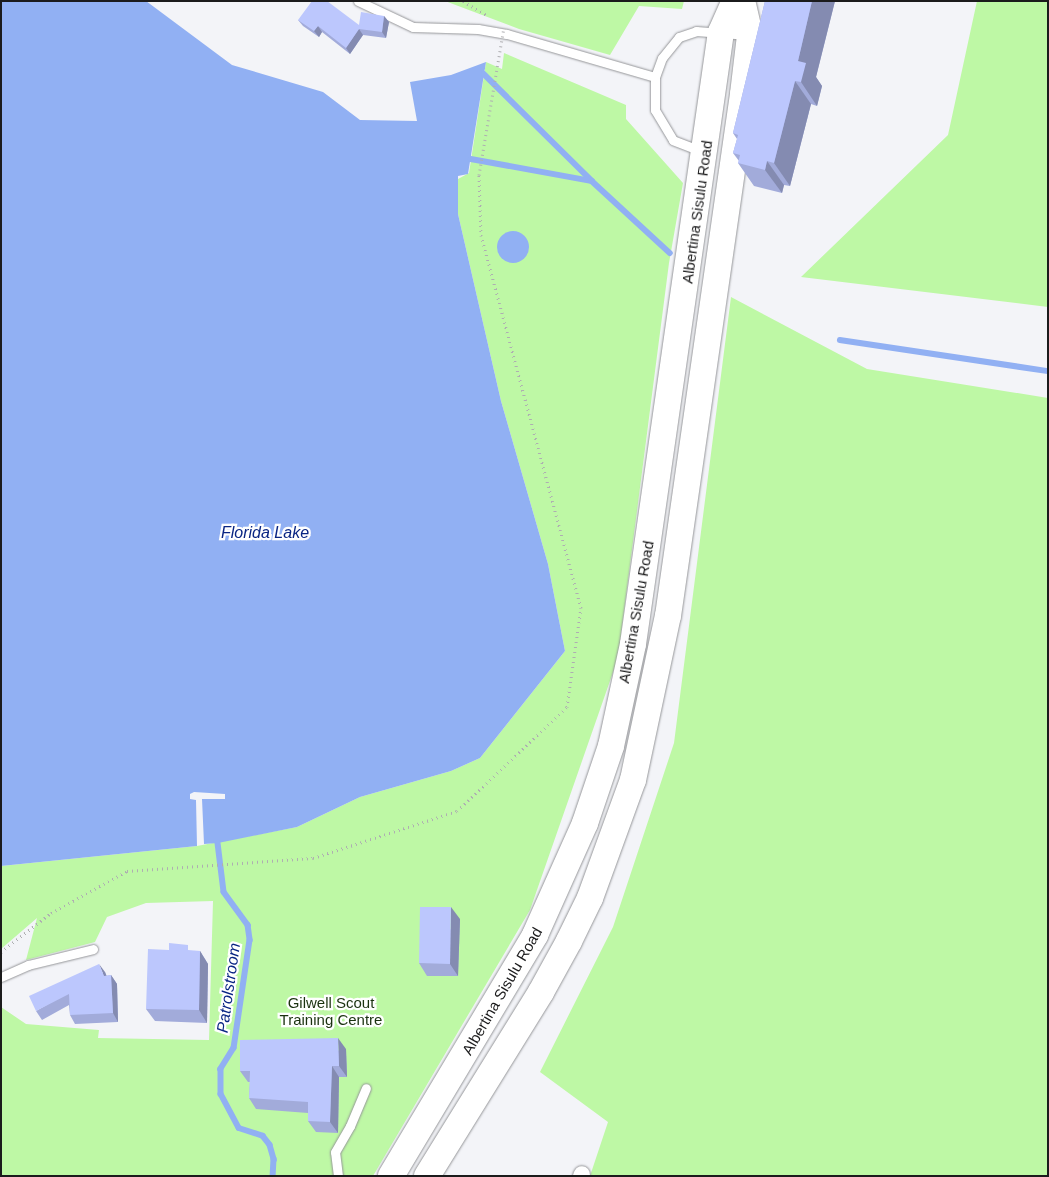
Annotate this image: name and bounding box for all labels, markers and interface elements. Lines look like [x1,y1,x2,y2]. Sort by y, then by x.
street label: Albertina Sisulu Road [678,139,716,285]
water label: Florida Lake [221,523,309,543]
street label: Albertina Sisulu Road [615,539,657,685]
street label: Albertina Sisulu Road [458,924,546,1058]
water label: Patrolstroom [213,942,245,1034]
park label: Gilwell Scout Training Centre [280,993,382,1028]

